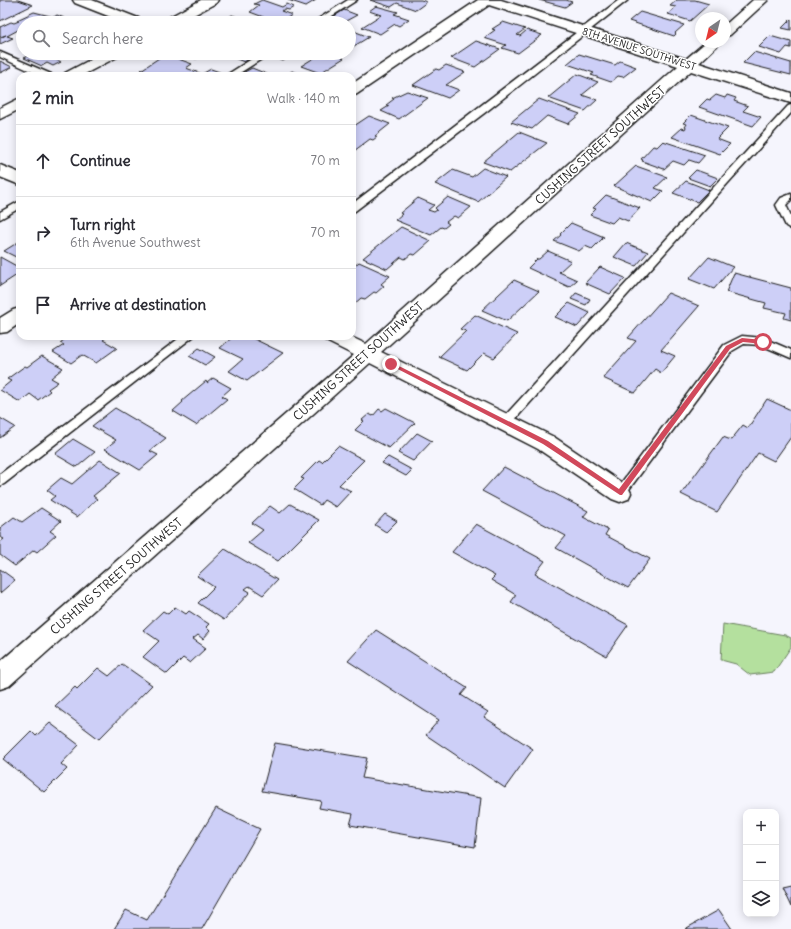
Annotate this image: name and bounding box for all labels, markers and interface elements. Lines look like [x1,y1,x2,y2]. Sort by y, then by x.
north arrow [695,12,731,48]
search box [16,16,356,60]
street label: 8TH AVENUE SOUTHWEST [580,24,698,74]
icon: search [30,27,52,49]
text: Search here [62,29,143,48]
street label: CUSHING STREET SOUTHWEST [532,83,668,207]
text: 2 min [32,87,74,109]
text: Walk · 140 m [267,90,340,107]
icon: ahead [32,150,54,172]
text: Continue [70,151,131,170]
text: 70 m [311,152,340,169]
text: Turn right [70,215,135,234]
icon: right [32,222,54,244]
text: 70 m [311,224,340,241]
text: 6th Avenue Southwest [70,234,201,251]
icon: arrive [32,294,54,316]
text: Arrive at destination [70,295,206,314]
street label: CUSHING STREET SOUTHWEST [290,299,426,423]
route start [754,333,772,351]
route end [382,355,400,373]
street label: CUSHING STREET SOUTHWEST [47,515,185,637]
map controls [743,809,779,917]
button: + [743,809,779,845]
button: − [743,845,779,881]
button: layers [743,881,779,917]

